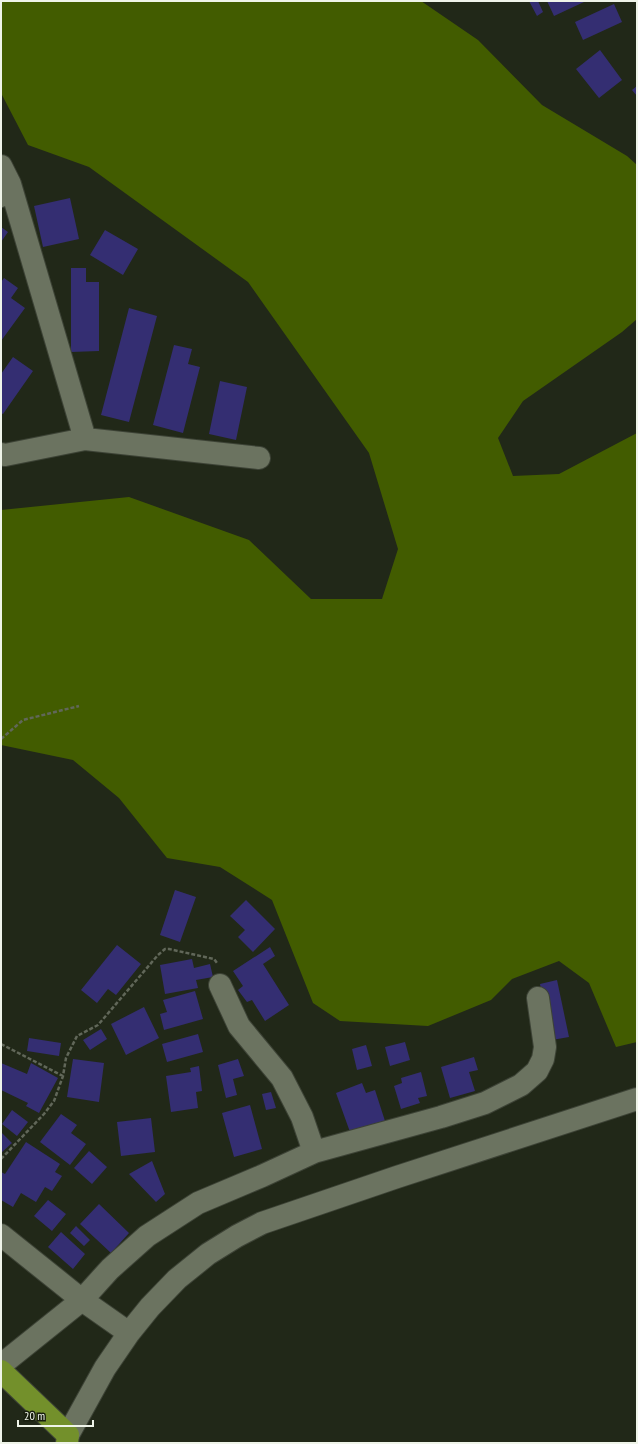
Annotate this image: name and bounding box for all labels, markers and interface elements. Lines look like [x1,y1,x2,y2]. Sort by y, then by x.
scale bar [18,1402,93,1428]
text: 20 m [24,1408,45,1423]

